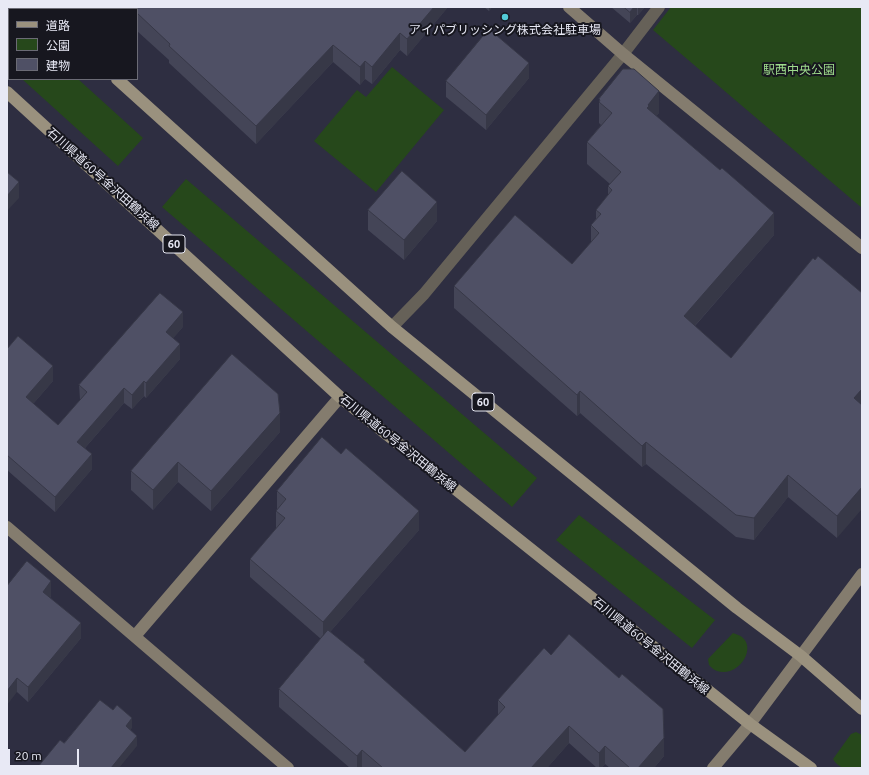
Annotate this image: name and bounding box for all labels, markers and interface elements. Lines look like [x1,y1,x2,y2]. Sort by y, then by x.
legend [8,8,138,80]
marker: アイパブリッシング株式会社駐車場 [500,12,510,22]
text: 道路 [46,19,70,32]
place label: アイパブリッシング株式会社駐車場 [409,23,601,37]
text: 公園 [46,39,70,52]
text: 建物 [46,59,70,72]
park label: 駅西中央公園 [763,63,835,77]
street label: 石川県道60号金沢田鶴浜線 [44,125,162,233]
road number: 60 [163,235,185,253]
street label: 石川県道60号金沢田鶴浜線 [337,392,459,494]
road number: 60 [472,393,494,411]
street label: 石川県道60号金沢田鶴浜線 [590,595,712,697]
scale bar [10,741,81,767]
text: 20 m [15,749,42,762]

